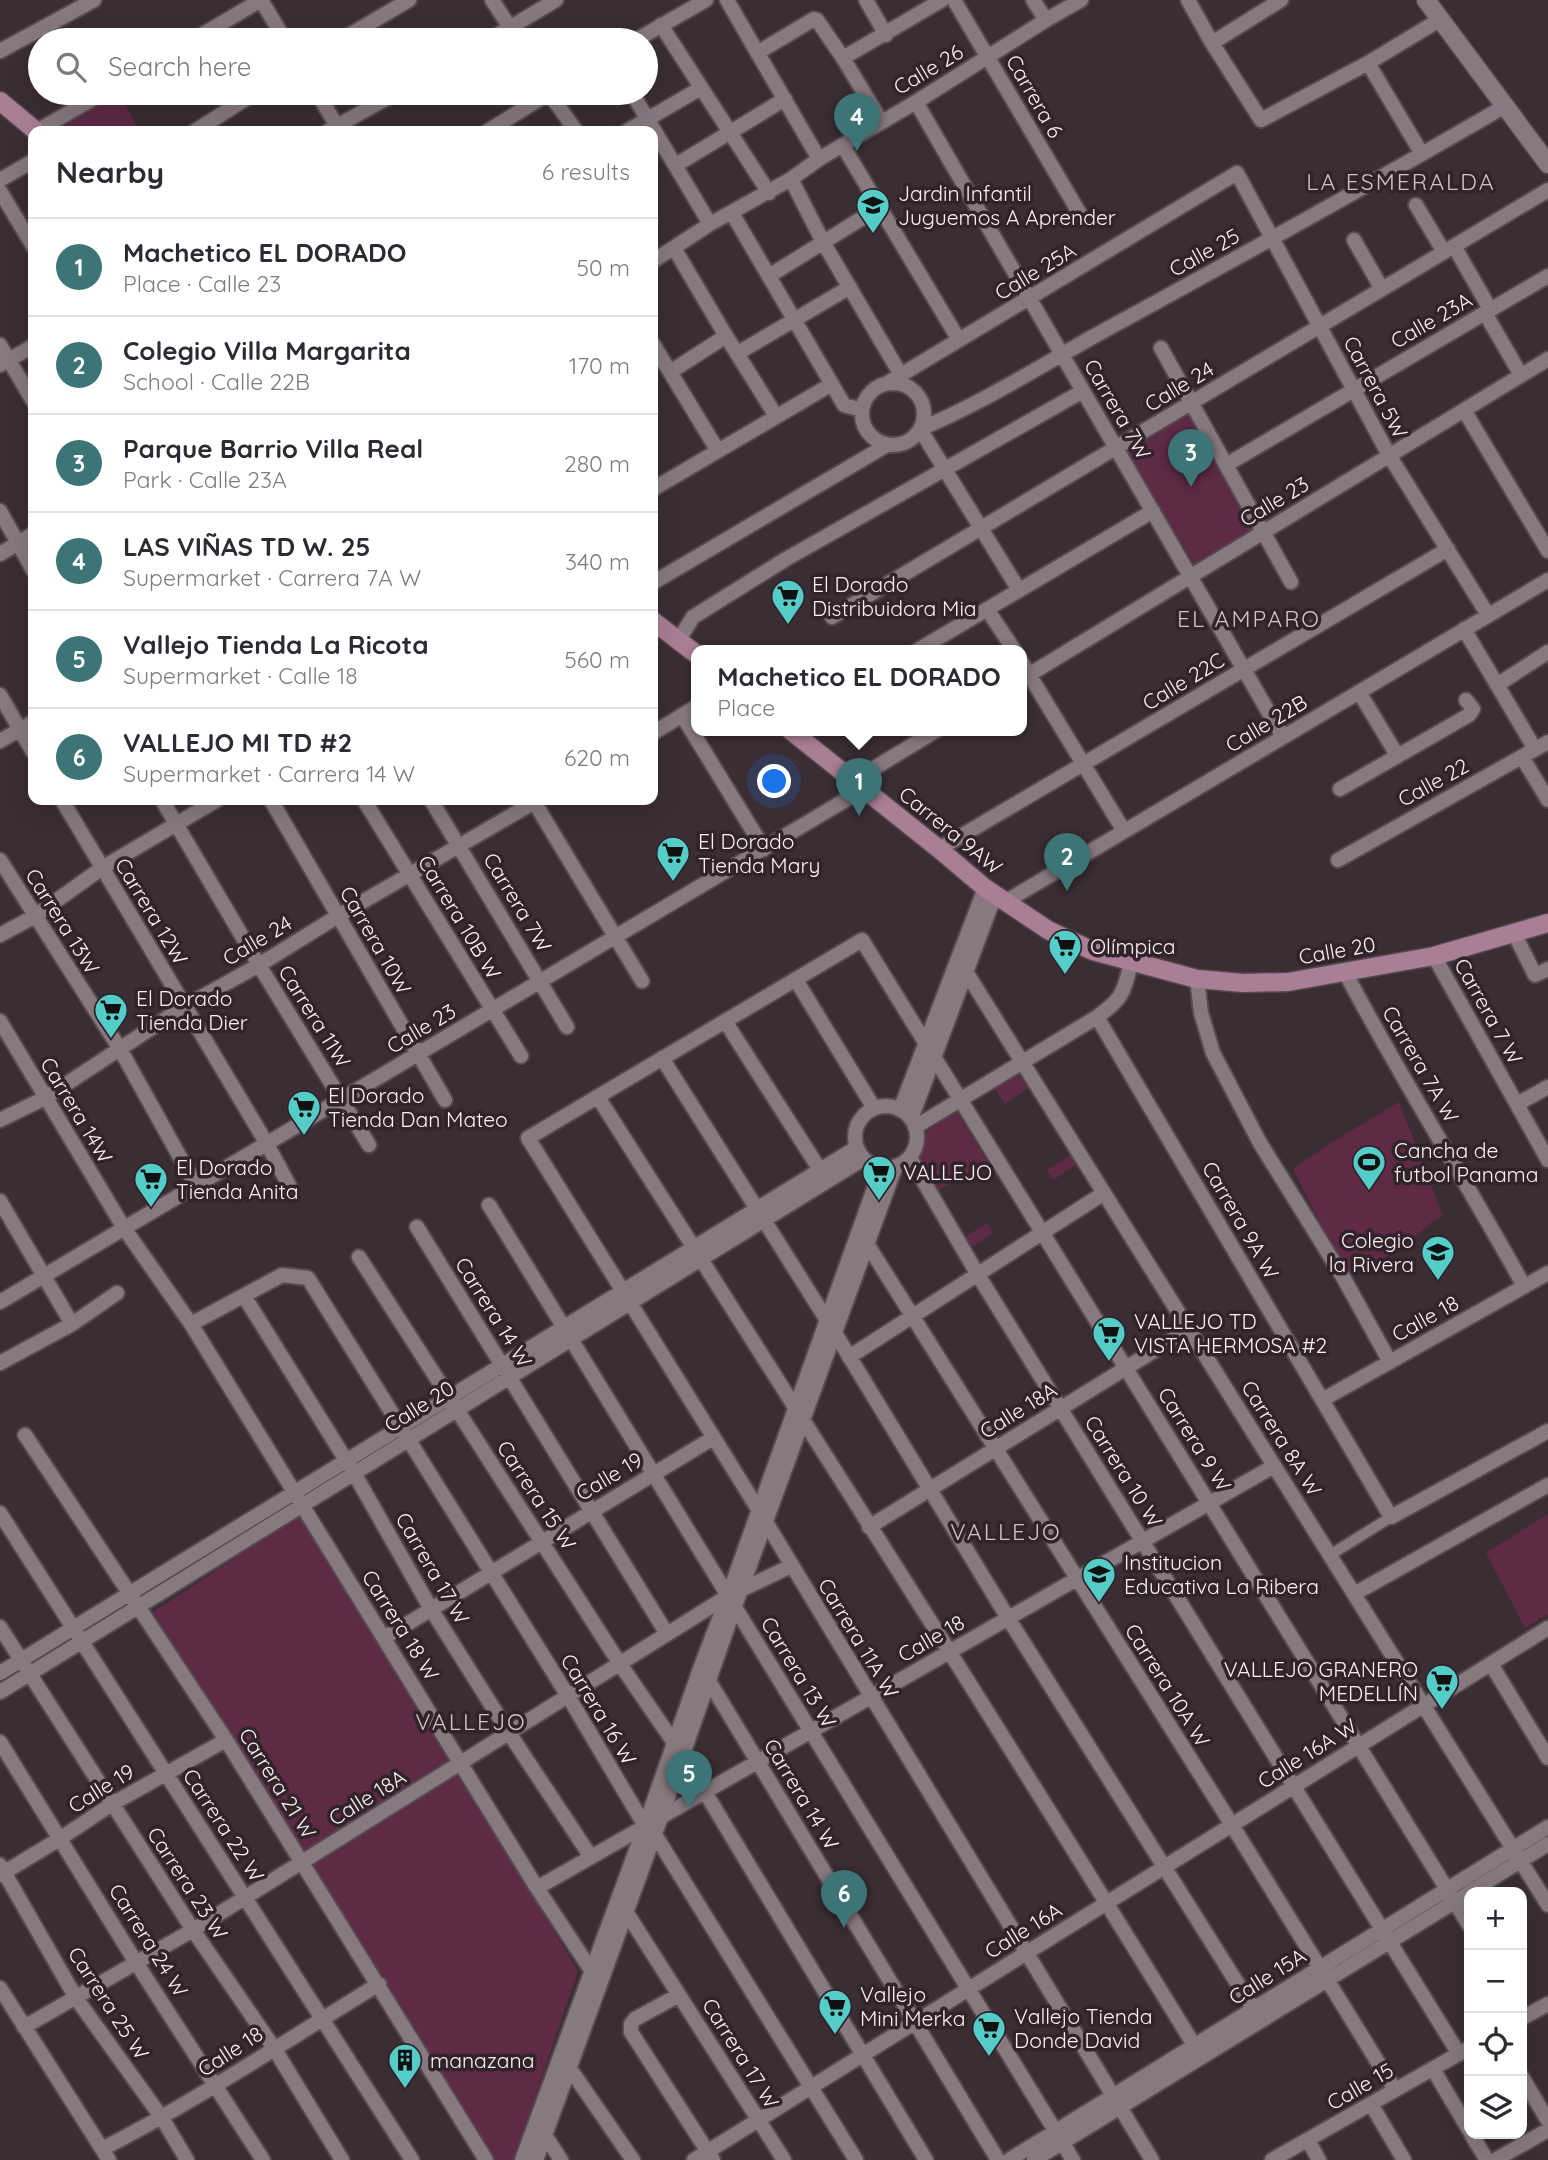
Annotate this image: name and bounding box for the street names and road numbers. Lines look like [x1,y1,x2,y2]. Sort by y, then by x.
street label: Calle 26 [889,38,967,100]
street label: Carrera 6 [1001,50,1069,142]
street label: Calle 25 [1164,222,1244,282]
street label: Calle 25A [990,237,1080,305]
street label: Calle 23A [1386,286,1476,354]
street label: Carrera 5W [1338,331,1414,443]
street label: Carrera 7W [1079,354,1157,464]
street label: Calle 24 [1140,355,1218,417]
street label: Calle 23 [1235,470,1313,532]
street label: Calle 22C [1138,646,1229,715]
street label: Calle 22B [1221,689,1311,757]
street label: Calle 22 [1393,752,1473,812]
street label: Carrera 9AW [894,780,1008,880]
street label: Carrera 7W [478,848,558,956]
street label: Carrera 10B W [413,850,507,984]
street label: Carrera 12W [110,853,194,969]
street label: Carrera 13W [20,863,106,979]
street label: Carrera 10W [335,881,417,999]
street label: Calle 24 [218,909,296,971]
street label: Calle 20 [1297,930,1377,970]
street label: Carrera 7 W [1449,953,1529,1069]
street label: Carrera 11W [273,960,357,1072]
street label: Calle 23 [382,997,460,1059]
street label: Carrera 7A W [1377,1001,1465,1127]
street label: Carrera 14W [35,1052,119,1168]
street label: Carrera 9A W [1197,1156,1285,1284]
street label: Carrera 14 W [450,1252,538,1372]
street label: Calle 18 [1387,1289,1463,1347]
street label: Calle 20 [379,1374,459,1438]
street label: Carrera 8A W [1236,1375,1328,1501]
street label: Calle 18A [975,1376,1061,1444]
street label: Carrera 9 W [1153,1382,1237,1496]
street label: Carrera 10 W [1079,1410,1169,1532]
street label: Carrera 15 W [492,1435,582,1555]
street label: Calle 19 [571,1446,647,1506]
street label: Carrera 17 W [391,1507,475,1629]
street label: Carrera 18 W [357,1565,445,1685]
street label: Carrera 11A W [813,1573,905,1703]
street label: Calle 18 [893,1609,969,1667]
street label: Carrera 13 W [756,1612,842,1732]
street label: Carrera 10A W [1120,1619,1216,1751]
street label: Carrera 16 W [556,1649,642,1769]
street label: Calle 16A W [1253,1712,1361,1794]
street label: Carrera 21 W [234,1723,322,1843]
street label: Carrera 14 W [759,1734,845,1854]
street label: Calle 19 [63,1758,139,1818]
street label: Calle 18A [324,1763,410,1831]
street label: Carrera 22 W [178,1764,270,1886]
street label: Carrera 23 W [142,1822,234,1944]
street label: Carrera 24 W [104,1879,194,2001]
street label: Calle 16A [980,1896,1066,1964]
street label: Carrera 25 W [63,1942,155,2064]
street label: Calle 15A [1224,1942,1310,2010]
street label: Carrera 17 W [697,1993,785,2113]
street label: Calle 18 [192,2020,268,2082]
street label: Calle 15 [1322,2057,1398,2115]

